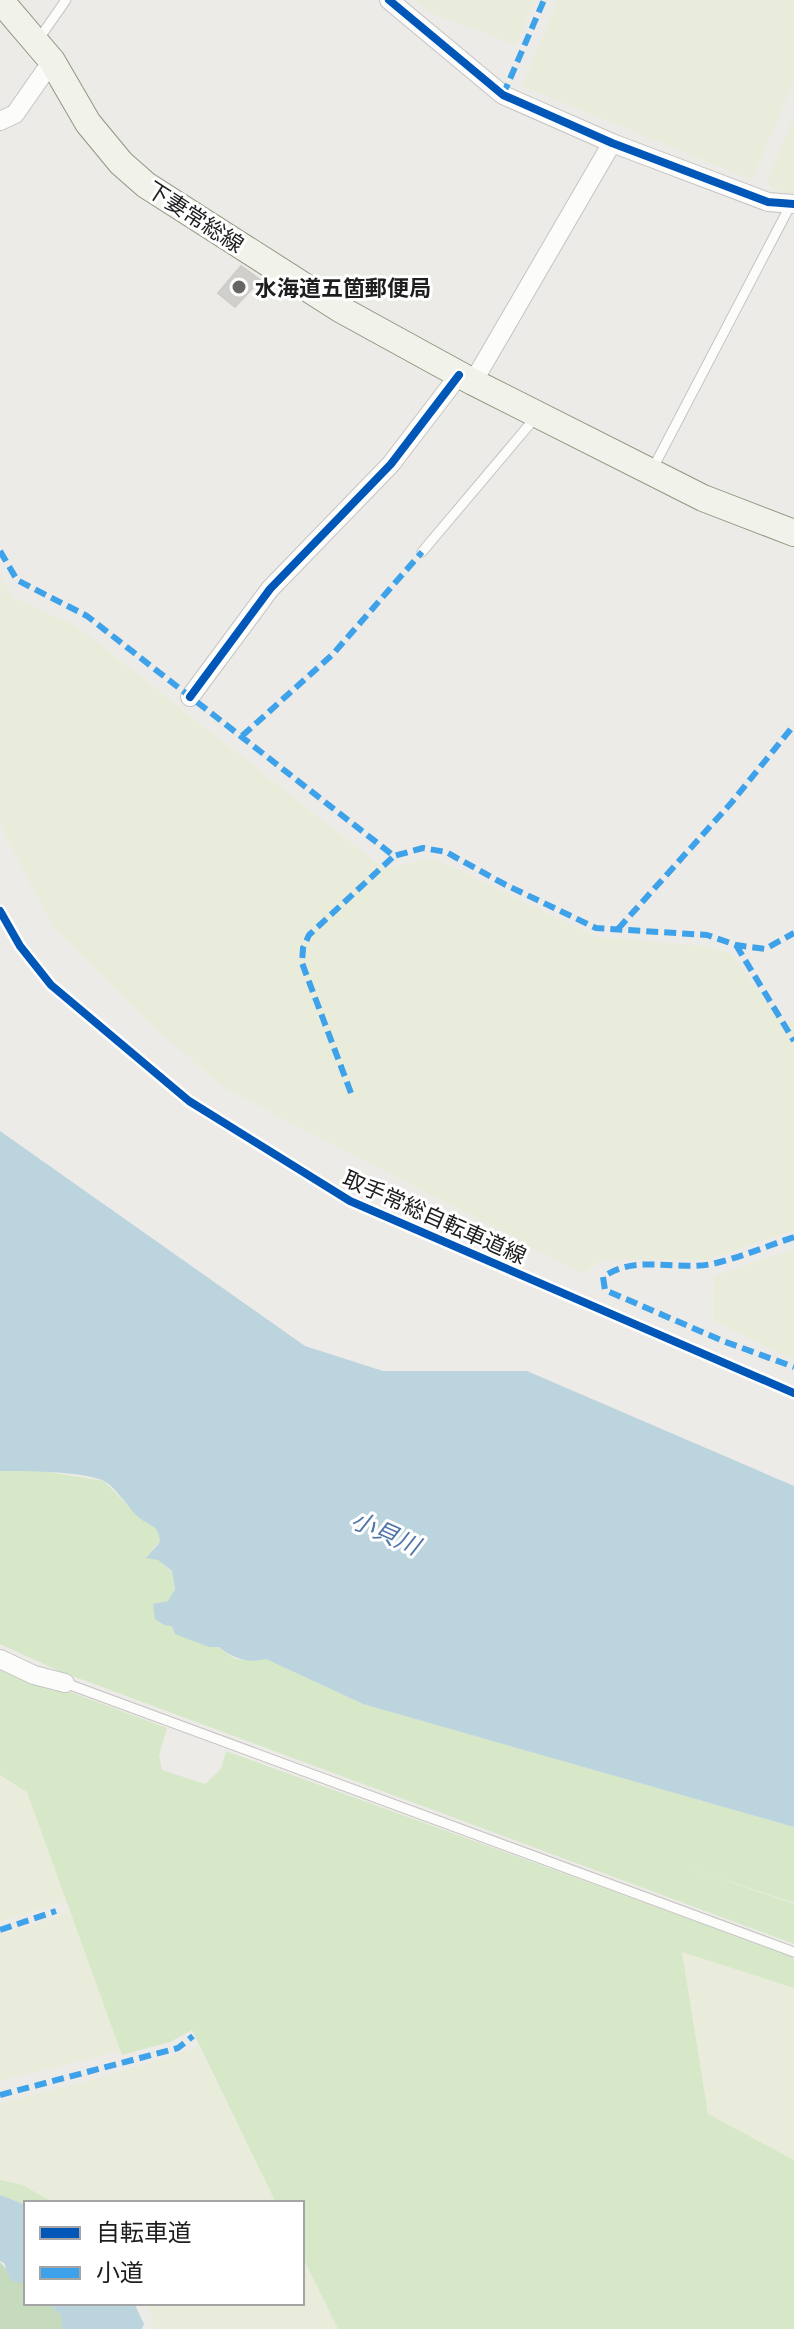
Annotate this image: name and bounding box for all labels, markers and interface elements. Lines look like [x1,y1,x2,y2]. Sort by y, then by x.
street label: 下妻常総線 [143,175,249,257]
place label: 水海道五箇郵便局 [255,274,431,300]
marker: 水海道五箇郵便局 [230,278,248,296]
street label: 取手常総自転車道線 [339,1164,531,1268]
water label: 小貝川 [347,1504,428,1561]
legend [24,2201,304,2305]
text: 自転車道 [96,2217,192,2246]
text: 小道 [96,2257,144,2286]

